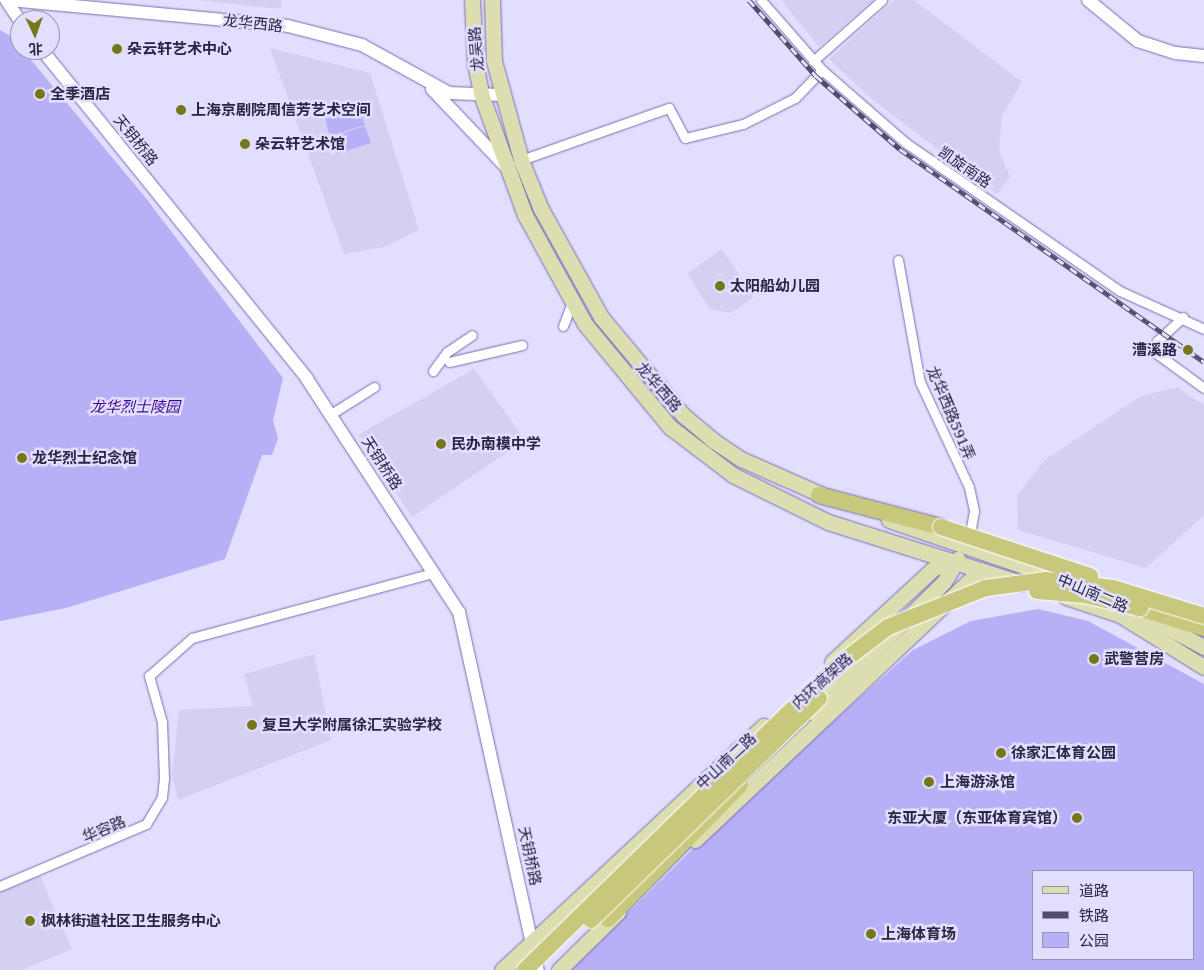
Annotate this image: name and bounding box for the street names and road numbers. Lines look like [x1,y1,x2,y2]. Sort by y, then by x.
street label: 龙华西路 [222,11,284,35]
street label: 龙吴路 [465,26,487,72]
street label: 天钥桥路 [110,111,162,169]
street label: 凯旋南路 [935,142,995,192]
street label: 龙华西路 [633,358,685,416]
street label: 龙华西路591弄 [923,363,979,463]
street label: 天钥桥路 [358,433,406,493]
street label: 中山南二路 [1055,570,1131,616]
street label: 内环高架路 [788,649,856,713]
street label: 中山南二路 [692,729,760,793]
street label: 华容路 [80,812,128,846]
street label: 天钥桥路 [515,825,545,887]

